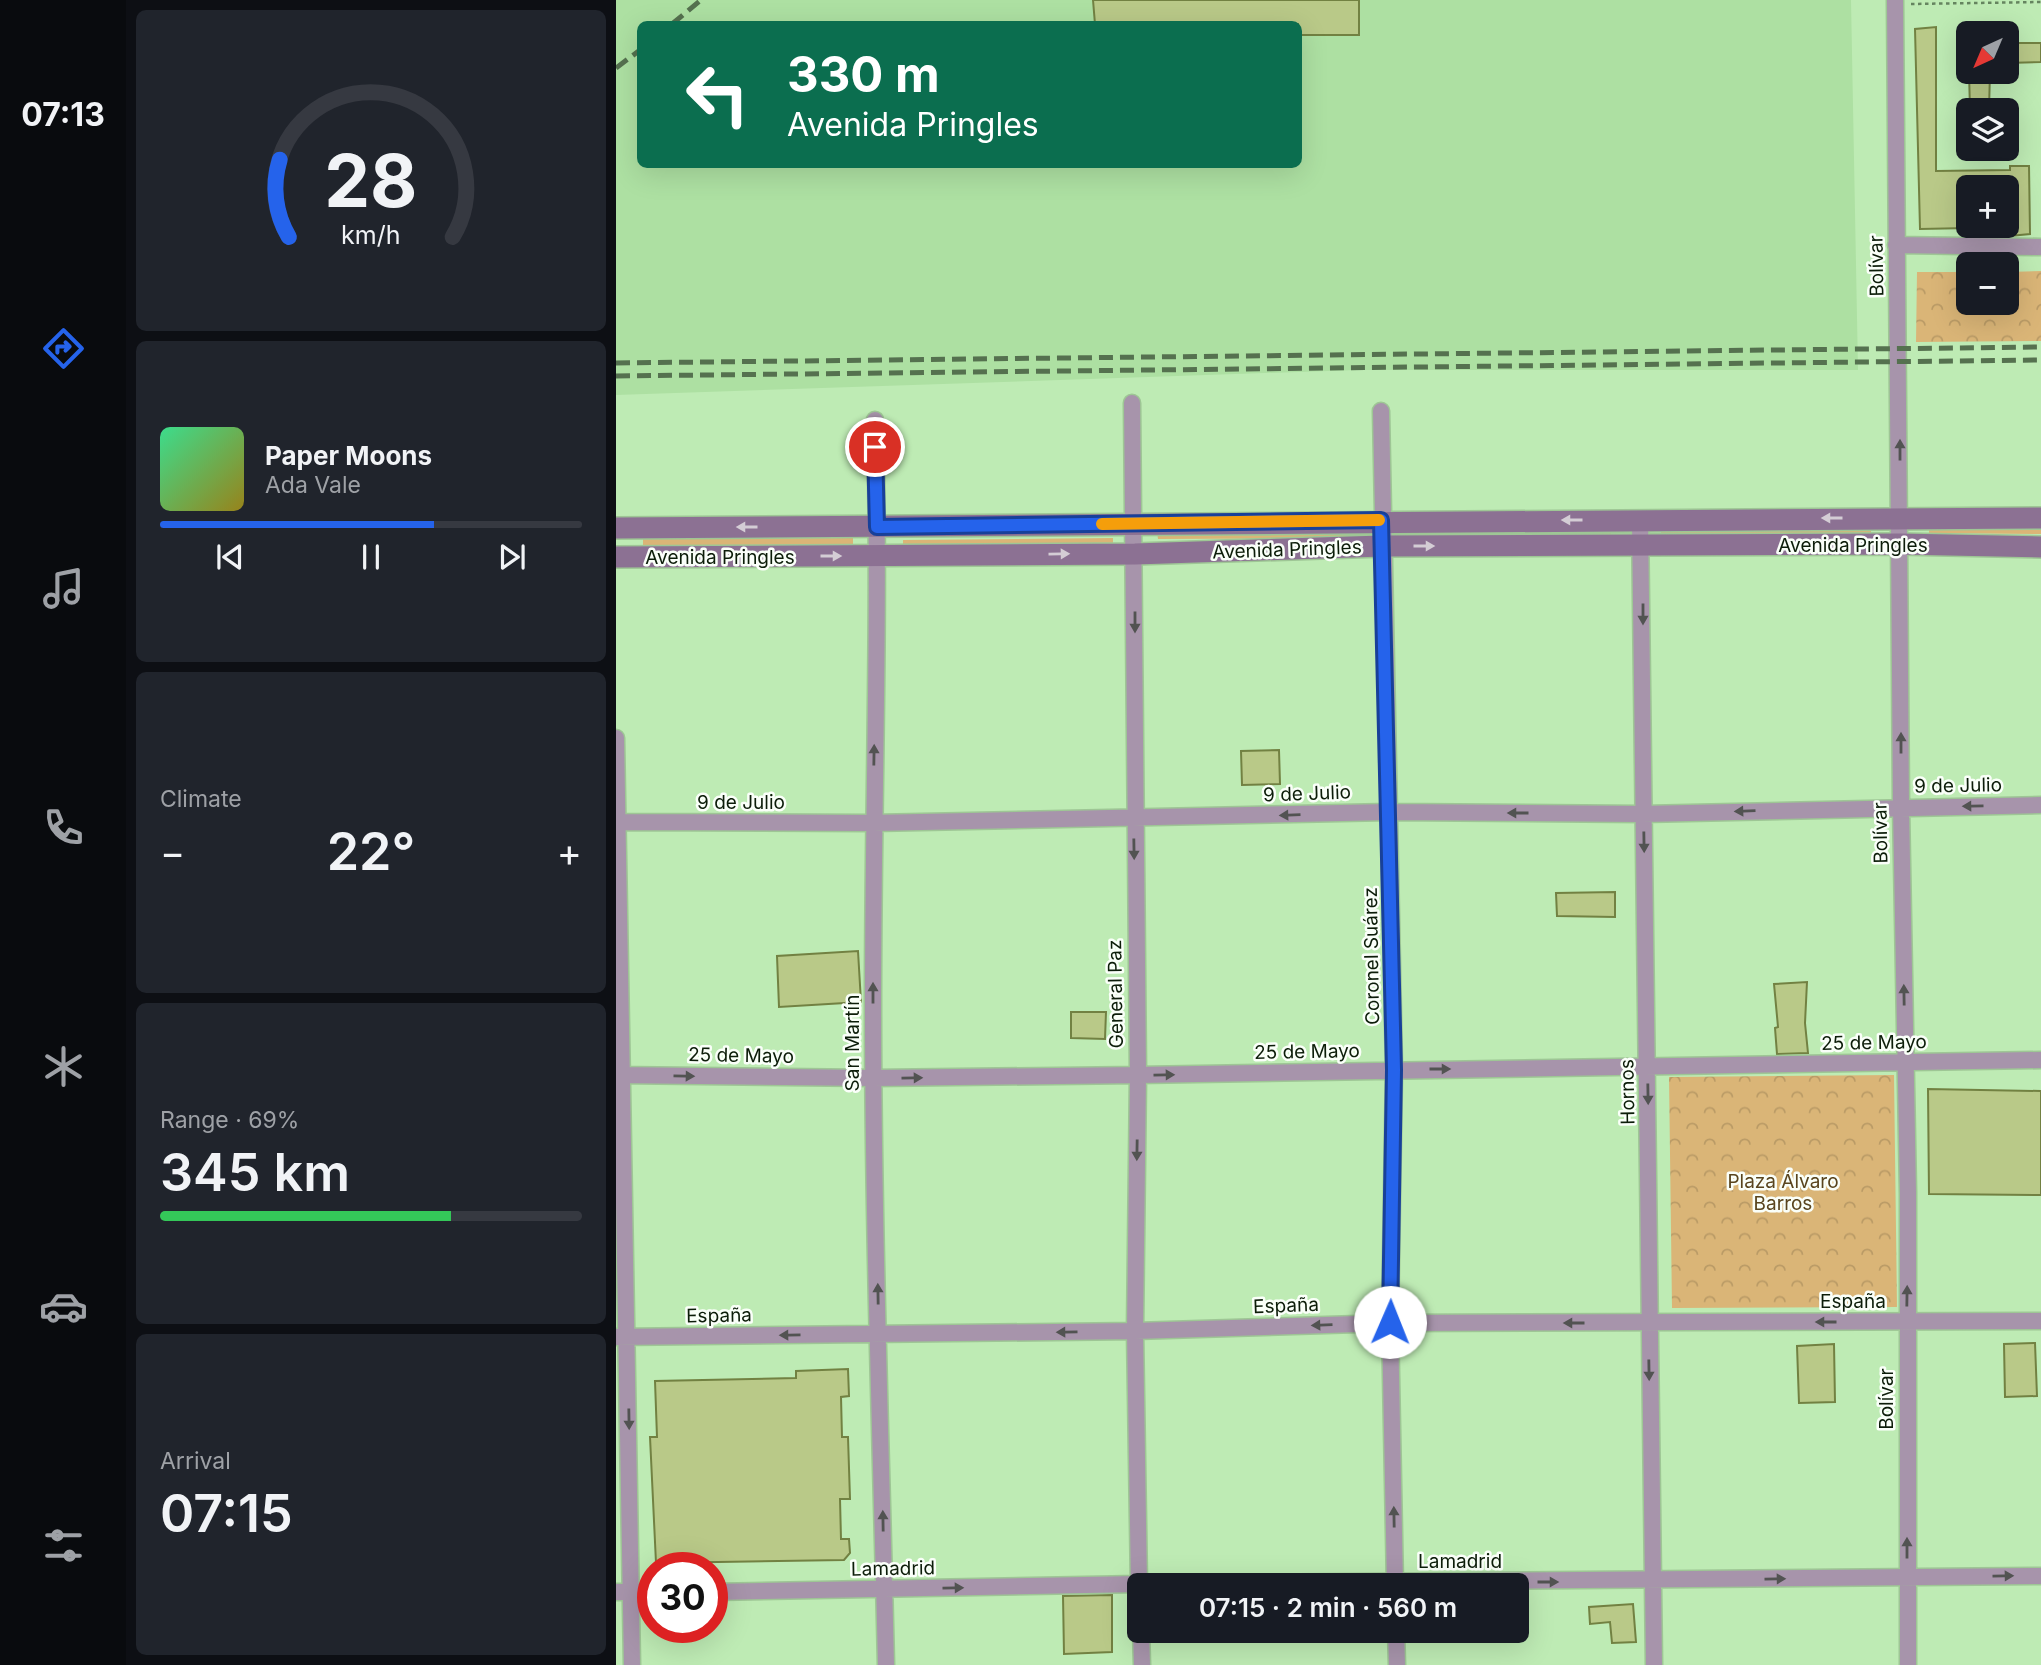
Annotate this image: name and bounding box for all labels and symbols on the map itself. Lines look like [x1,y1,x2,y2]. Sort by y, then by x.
north arrow [1956,21,2020,84]
street label: Bolívar [1864,235,1889,297]
pin [845,417,905,477]
one-way arrow [1894,438,1906,460]
one-way arrow [1821,512,1843,524]
one-way arrow [1560,514,1582,526]
one-way arrow [735,521,757,533]
street label: Avenida Pringles [1778,534,1928,557]
street label: Avenida Pringles [1212,535,1362,564]
one-way arrow [1413,540,1435,552]
street label: Avenida Pringles [645,546,795,569]
one-way arrow [1048,548,1070,560]
one-way arrow [820,550,842,562]
one-way arrow [1637,604,1649,626]
one-way arrow [1129,611,1141,633]
one-way arrow [1895,732,1907,754]
one-way arrow [868,744,880,766]
street label: 9 de Julio [1914,773,2002,798]
street label: 9 de Julio [1263,780,1351,807]
street label: 9 de Julio [697,791,785,814]
one-way arrow [1962,800,1984,812]
street label: Bolívar [1868,802,1893,864]
one-way arrow [1734,805,1756,817]
one-way arrow [1507,807,1529,819]
one-way arrow [1279,809,1301,821]
one-way arrow [1638,831,1650,853]
one-way arrow [1129,839,1140,861]
street label: Coronel Suárez [1359,887,1384,1025]
street label: General Paz [1103,939,1128,1048]
one-way arrow [867,982,879,1004]
one-way arrow [1899,984,1910,1006]
street label: San Martín [841,995,864,1091]
street label: 25 de Mayo [1821,1030,1927,1055]
street label: 25 de Mayo [1254,1039,1360,1064]
street label: 25 de Mayo [688,1043,794,1068]
street label: Hornos [1615,1059,1640,1125]
one-way arrow [1429,1063,1451,1075]
one-way arrow [1153,1069,1175,1081]
one-way arrow [673,1070,695,1082]
one-way arrow [901,1072,923,1084]
one-way arrow [1642,1083,1654,1105]
one-way arrow [1131,1140,1143,1162]
park label: Plaza Álvaro Barros [1727,1169,1839,1215]
one-way arrow [873,1283,884,1305]
position arrow [1353,1285,1427,1359]
one-way arrow [1901,1285,1913,1307]
street label: España [1820,1290,1886,1313]
street label: España [1253,1293,1319,1318]
street label: España [686,1303,752,1328]
one-way arrow [1815,1316,1837,1328]
one-way arrow [1563,1317,1585,1329]
one-way arrow [1311,1319,1333,1330]
one-way arrow [1056,1326,1078,1337]
one-way arrow [779,1329,801,1340]
one-way arrow [1643,1359,1655,1381]
street label: Bolívar [1875,1368,1898,1430]
one-way arrow [623,1408,635,1430]
one-way arrow [1388,1506,1399,1528]
one-way arrow [877,1510,889,1532]
one-way arrow [1901,1537,1913,1559]
street label: Lamadrid [1418,1550,1502,1573]
speed limit sign: 30 [637,1552,728,1643]
street label: Lamadrid [851,1556,935,1581]
one-way arrow [1992,1571,2014,1582]
one-way arrow [1765,1574,1787,1585]
one-way arrow [1537,1576,1559,1588]
one-way arrow [942,1582,964,1594]

